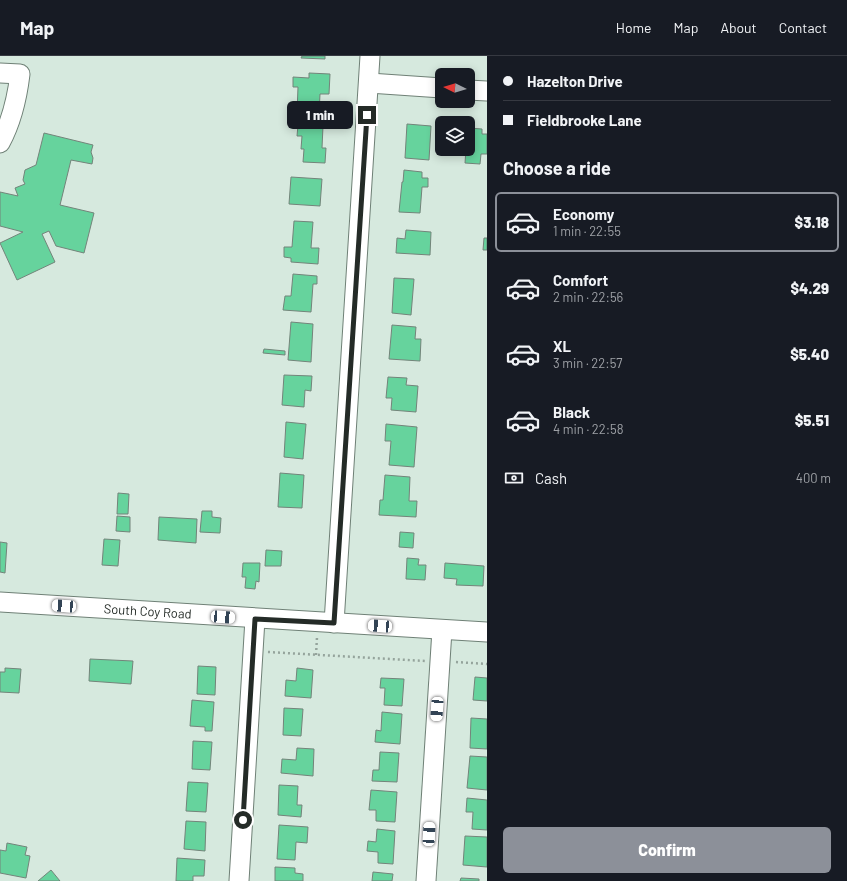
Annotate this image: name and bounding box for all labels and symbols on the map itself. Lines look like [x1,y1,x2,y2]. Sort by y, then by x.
north arrow [435,68,475,108]
callout: 1 min [287,101,353,129]
route end [358,106,376,124]
car [52,599,76,613]
street label: South Coy Road [103,600,192,622]
car [211,610,235,624]
car [368,619,392,633]
car [430,697,444,721]
route start [234,811,252,829]
car [422,822,436,846]

